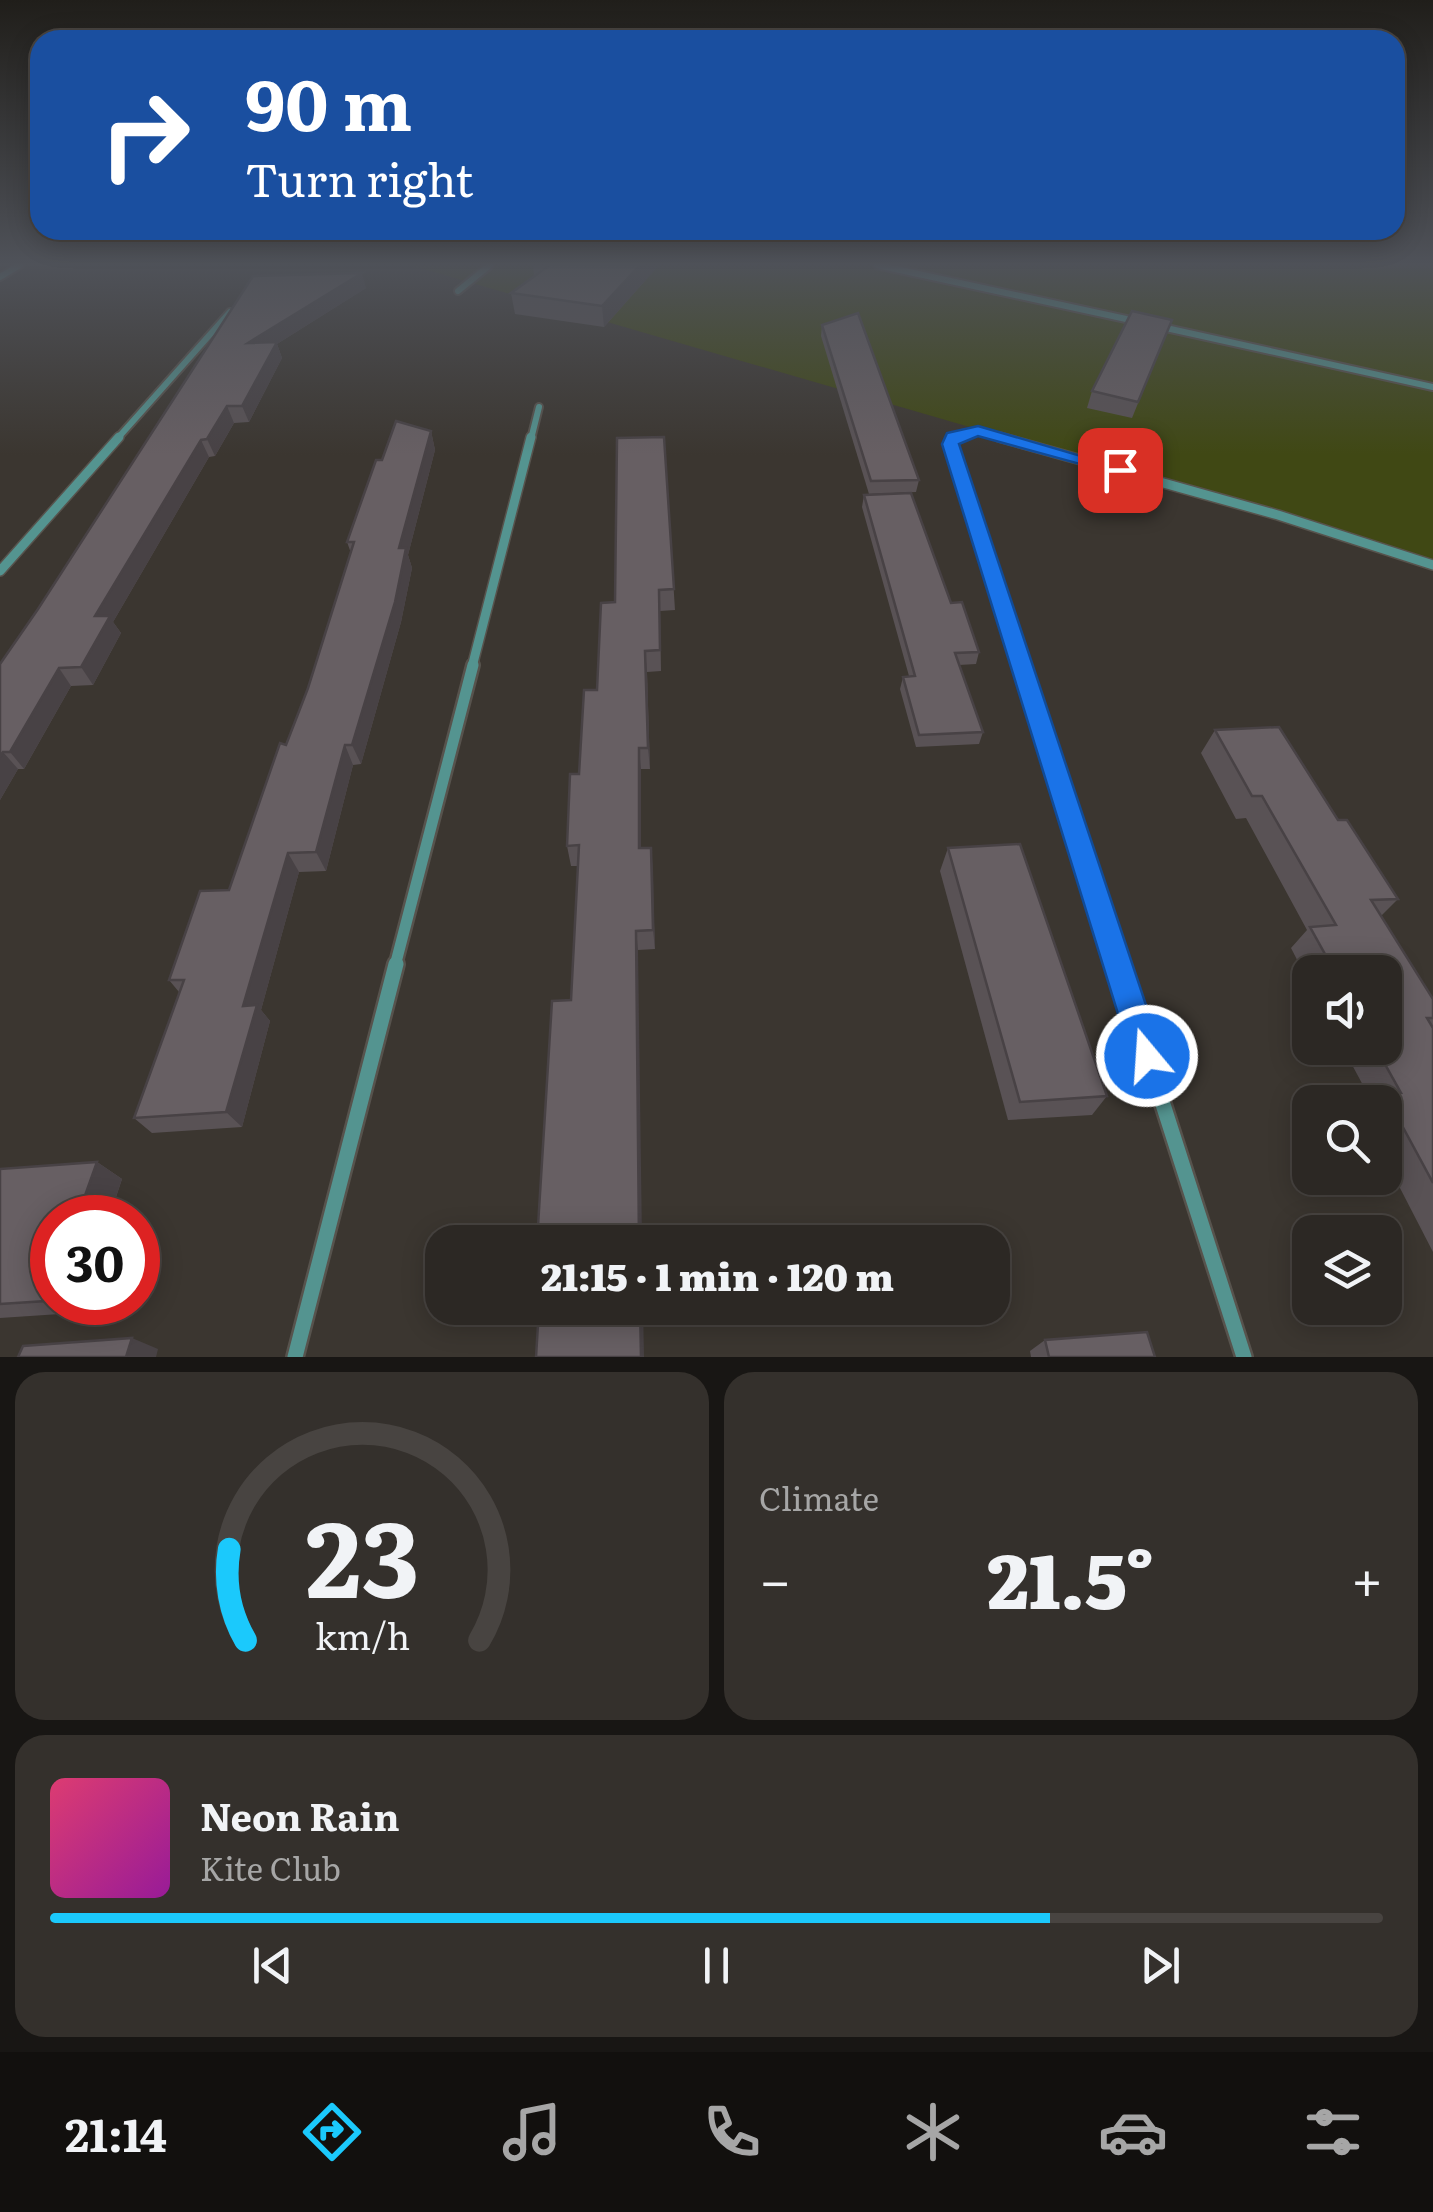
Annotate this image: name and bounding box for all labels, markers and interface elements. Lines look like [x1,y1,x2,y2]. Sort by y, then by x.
text: 90 m [245,49,412,153]
icon: right [80,70,210,200]
text: Turn right [245,144,473,211]
pin [1078,428,1163,513]
icon: arrive [1093,443,1148,498]
map controls [1292,955,1402,1325]
button: sound [1292,955,1402,1065]
position arrow [1095,1004,1199,1108]
button: search [1292,1085,1402,1195]
speed limit sign: 30 [30,1195,160,1325]
button: layers [1292,1215,1402,1325]
text: 21:15 · 1 min · 120 m [541,1246,894,1303]
text: Climate [759,1473,879,1521]
text: 23 [305,1476,419,1630]
text: 21.5° [987,1521,1155,1632]
text: − [759,1536,791,1618]
text: + [1351,1536,1383,1618]
text: km/h [314,1608,410,1661]
text: Neon Rain [200,1786,400,1843]
text: Kite Club [200,1843,341,1891]
icon: previous [245,1938,300,1993]
icon: pause [689,1938,744,1993]
icon: next [1133,1938,1188,1993]
icon: directions [297,2097,367,2167]
icon: music [497,2097,567,2167]
icon: phone [697,2097,767,2167]
icon: climate [898,2097,968,2167]
icon: car [1098,2097,1168,2167]
icon: filters [1298,2097,1368,2167]
text: 21:14 [65,2099,167,2166]

